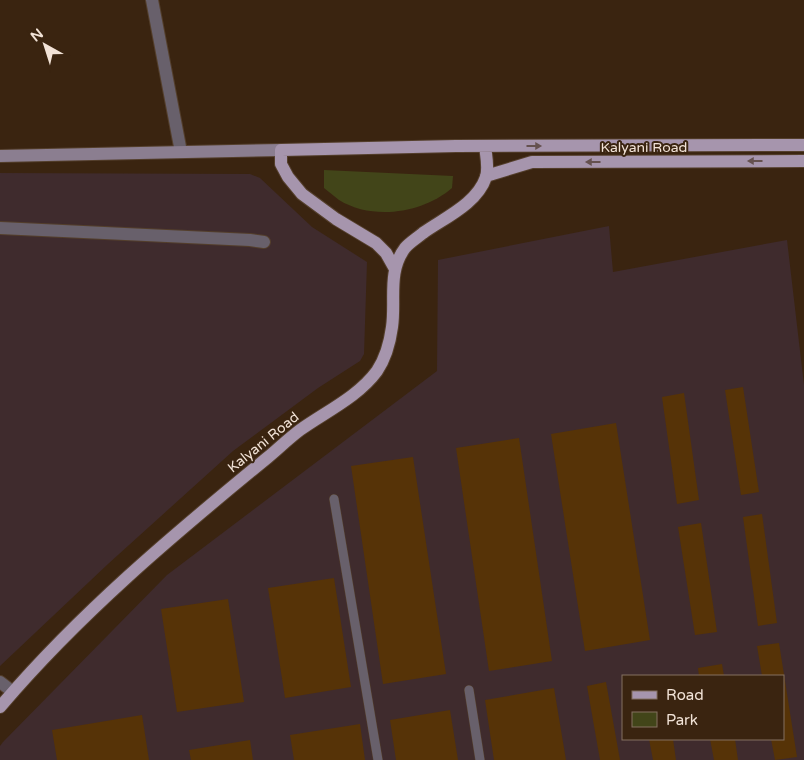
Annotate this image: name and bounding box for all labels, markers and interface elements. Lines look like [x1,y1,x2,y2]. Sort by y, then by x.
north arrow [20,20,70,70]
text: N [27,25,47,45]
street label: Kalyani Road [601,139,687,156]
one-way arrow [526,142,542,150]
one-way arrow [747,157,763,165]
one-way arrow [585,158,601,166]
street label: Kalyani Road [224,408,302,476]
legend [622,675,784,740]
text: Road [666,686,704,704]
text: Park [666,711,698,729]

